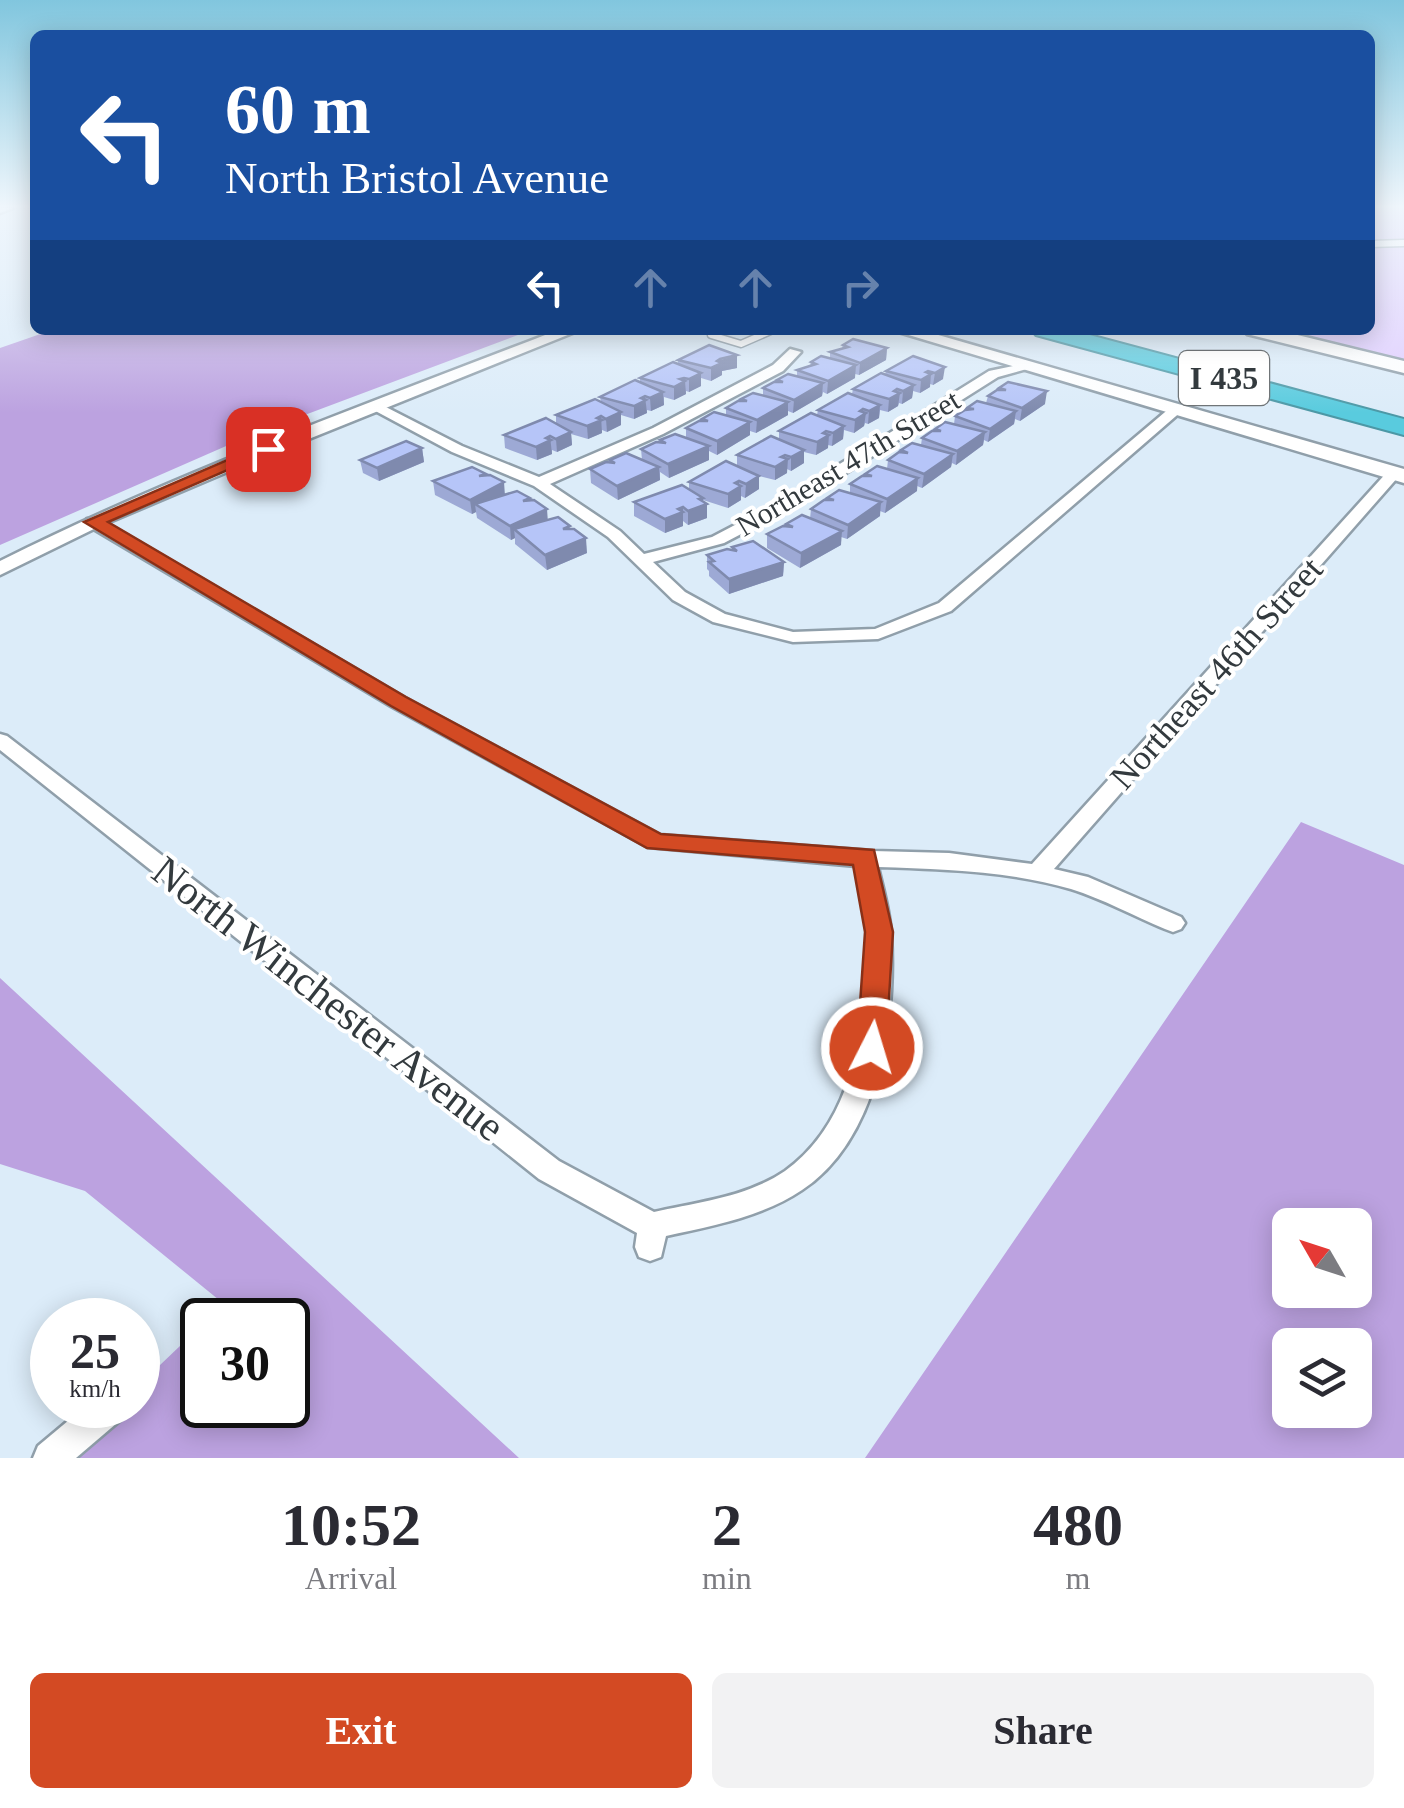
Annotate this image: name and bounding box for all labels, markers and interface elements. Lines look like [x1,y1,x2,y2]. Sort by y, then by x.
icon: left [60,70,190,200]
text: 60 m [225,71,371,148]
text: North Bristol Avenue [225,153,609,203]
icon: left [518,260,573,315]
icon: ahead [623,260,678,315]
icon: ahead [728,260,783,315]
icon: right [833,260,888,315]
road number: I 435 [1179,351,1269,405]
street label: Northeast 47th Street [730,382,966,542]
pin [226,407,311,492]
icon: arrive [241,422,296,477]
street label: Northeast 46th Street [1102,550,1331,797]
street label: North Winchester Avenue [144,847,513,1150]
position arrow [820,996,924,1100]
north arrow [1272,1208,1372,1308]
map controls [1272,1208,1372,1428]
speed limit sign: 30 [180,1298,310,1428]
text: 25 [70,1323,120,1379]
button: layers [1272,1328,1372,1428]
text: km/h [69,1375,121,1402]
text: 10:52 [281,1492,421,1558]
text: 2 [712,1492,742,1558]
text: 480 [1033,1492,1123,1558]
text: Arrival [305,1560,397,1596]
text: min [702,1560,752,1596]
text: m [1065,1560,1090,1596]
button: Exit [30,1673,692,1788]
button: Share [712,1673,1374,1788]

